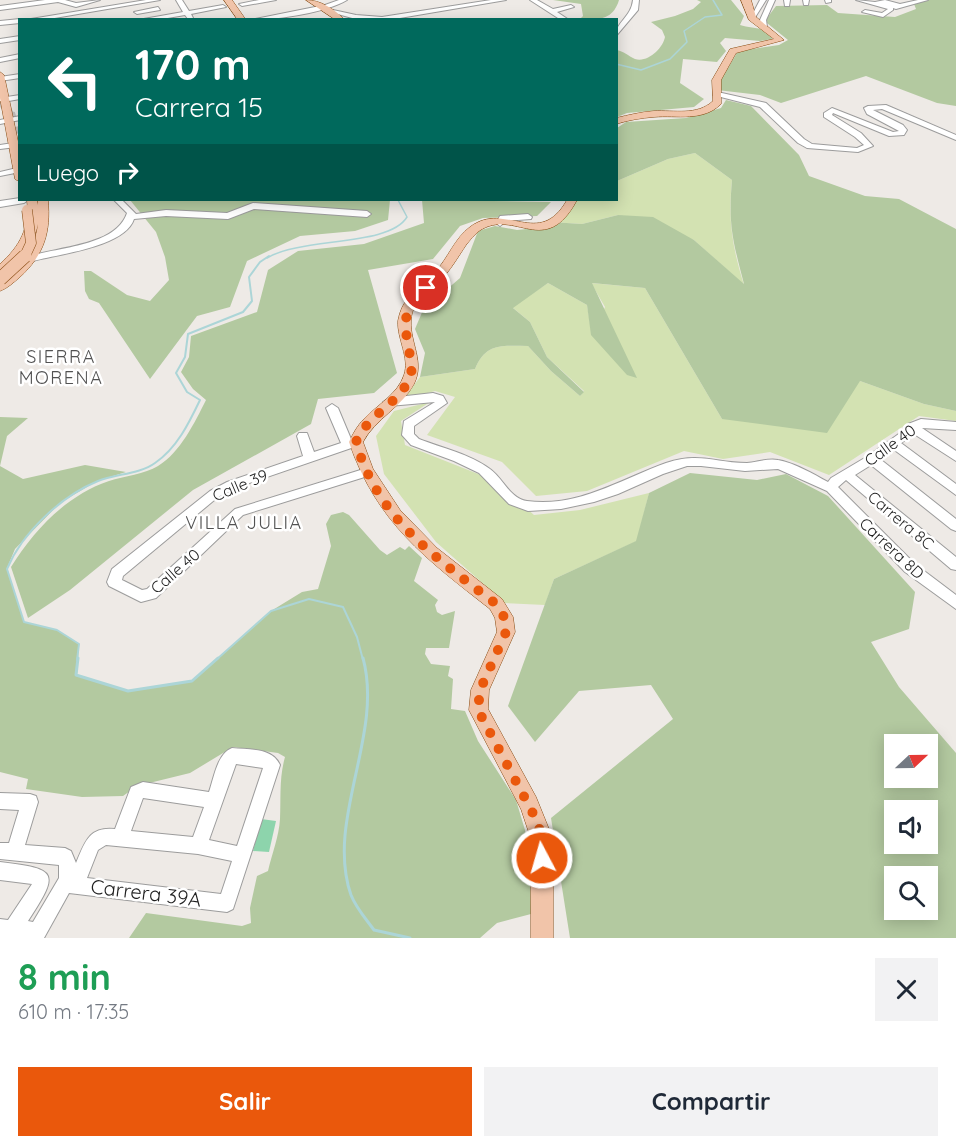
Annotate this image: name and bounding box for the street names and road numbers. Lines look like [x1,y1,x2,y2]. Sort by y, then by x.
street label: Calle 40 [860,420,920,470]
street label: Calle 39 [209,464,271,506]
street label: Carrera 8C [864,487,938,553]
street label: Carrera 8D [855,513,929,583]
street label: Calle 40 [146,544,204,598]
street label: Carrera 39A [89,873,203,912]

